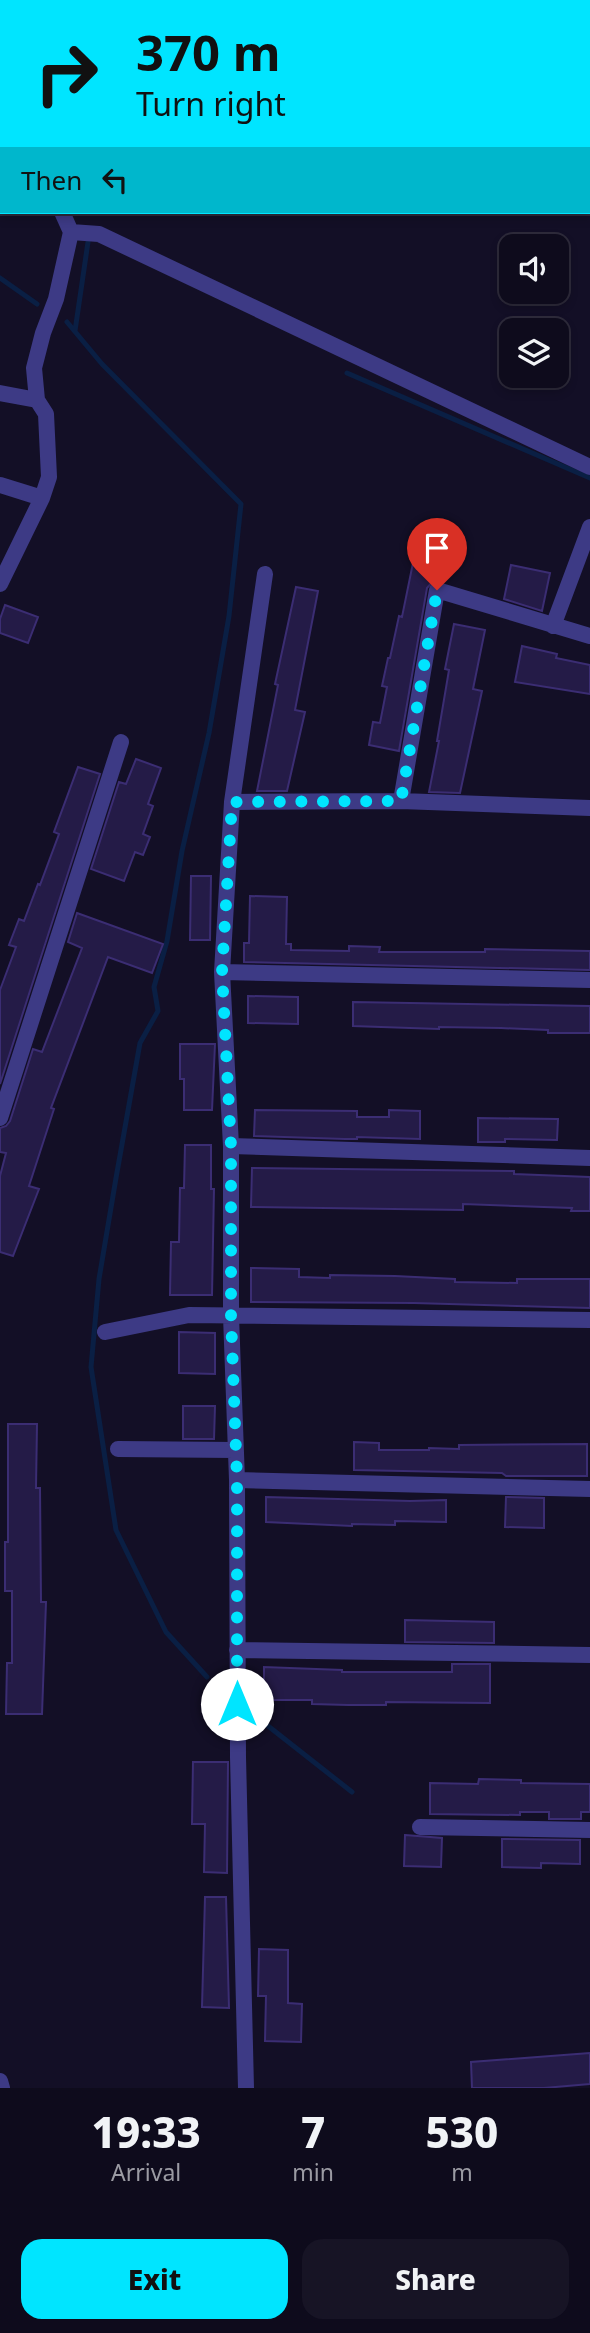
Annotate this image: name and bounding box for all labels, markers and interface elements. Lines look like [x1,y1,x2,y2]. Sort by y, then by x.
text: 370 m [136,19,281,85]
icon: right [21,28,112,119]
text: Turn right [136,82,286,125]
icon: left [96,161,134,199]
text: Then [21,162,82,198]
map controls [499,234,569,388]
button: sound [499,234,569,304]
button: layers [499,318,569,388]
pin [407,518,467,590]
icon: arrive [418,529,456,567]
position arrow [200,1667,274,1741]
text: 19:33 [92,2103,201,2160]
text: 7 [301,2103,325,2160]
text: 530 [426,2103,498,2160]
text: Arrival [111,2156,181,2188]
text: min [292,2156,334,2188]
text: m [451,2156,473,2188]
button: Exit [21,2239,288,2319]
button: Share [302,2239,569,2319]

